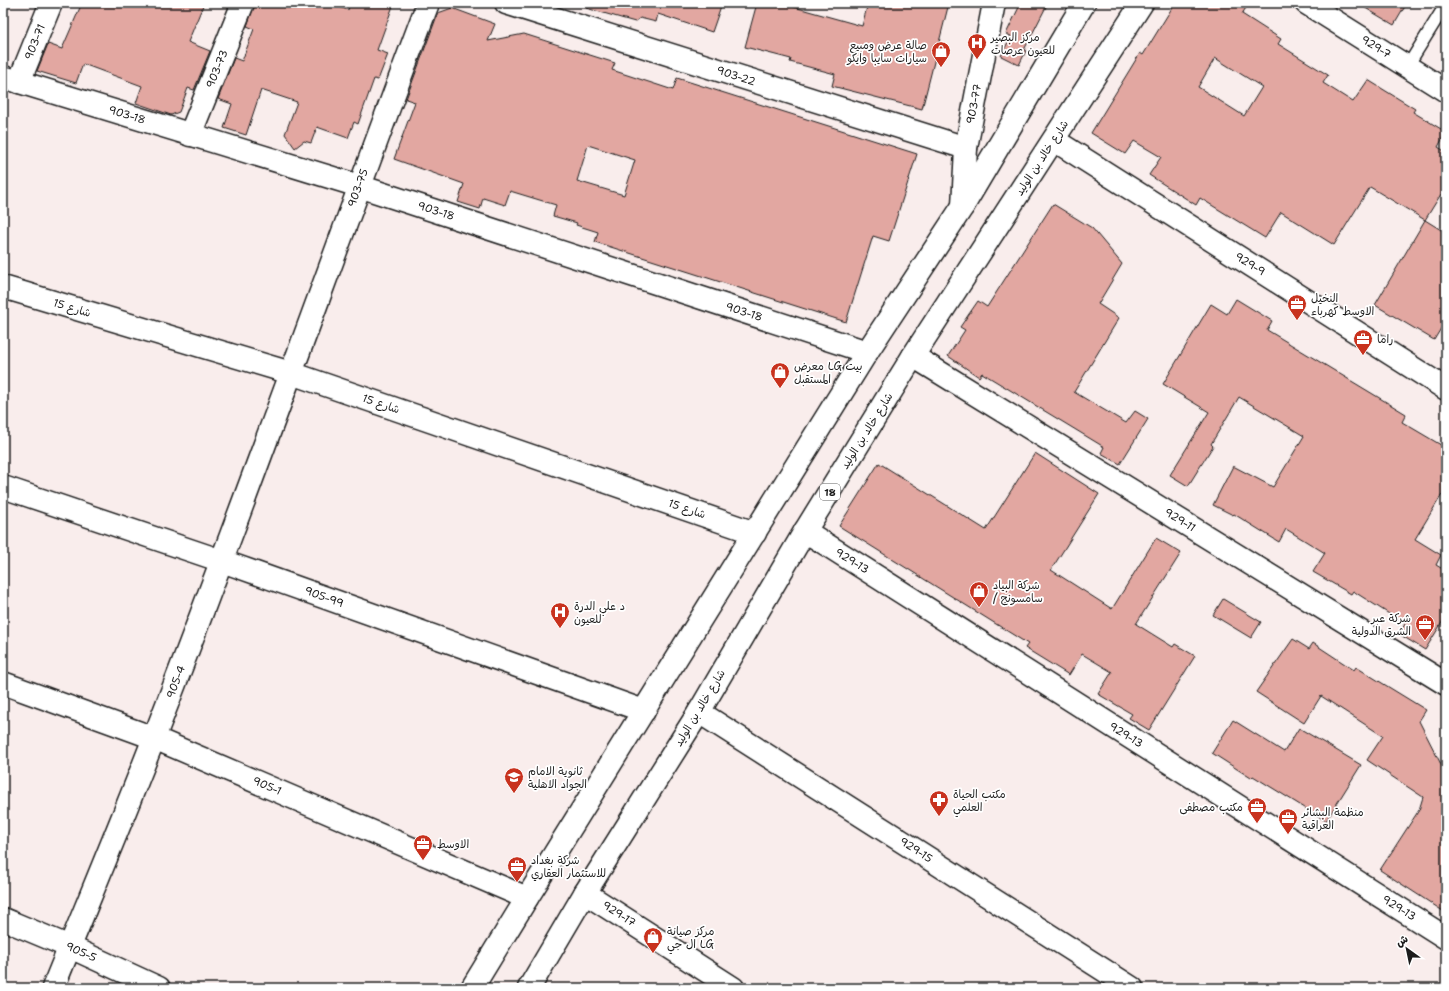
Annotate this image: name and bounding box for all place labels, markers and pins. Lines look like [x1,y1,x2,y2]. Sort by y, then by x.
place label: مركز البصير للعيون عرصات [990,30,1055,58]
hospital icon: مركز البصير للعيون عرصات [966,32,988,60]
place label: صالة عرض ومبيع سيارات سايبا وايكو [846,38,927,66]
shop icon: صالة عرض ومبيع سيارات سايبا وايكو [930,40,952,68]
place label: النخيل الاوسط كهرباء [1311,291,1374,319]
office icon: النخيل الاوسط كهرباء [1286,293,1308,321]
office icon: راما [1352,328,1374,356]
place label: راما [1377,332,1393,347]
place label: معرض LG بيت المستقبل [794,359,862,387]
shop icon: معرض LG بيت المستقبل [769,361,791,389]
place label: شركة البياد / سامسونج [993,578,1043,606]
shop icon: شركة البياد / سامسونج [968,580,990,608]
place label: د علي الدرة للعيون [574,599,625,627]
hospital icon: د علي الدرة للعيون [549,601,571,629]
place label: شركة عبر الشرق الدولية [1352,611,1411,639]
office icon: شركة عبر الشرق الدولية [1414,613,1436,641]
place label: ثانوية الامام الجواد الاهلية [528,764,587,792]
school or university icon: ثانوية الامام الجواد الاهلية [503,766,525,794]
place label: مكتب الحياة العلمي [953,787,1006,818]
pharmacy icon: مكتب الحياة العلمي [928,789,950,817]
office icon: مكتب مصطفى [1246,796,1268,824]
place label: مكتب مصطفى [1179,800,1243,815]
place label: منظمة البشائر العراقية [1301,805,1364,833]
office icon: منظمة البشائر العراقية [1277,807,1299,835]
office icon: الاوسط [412,833,434,861]
place label: الاوسط [437,837,469,852]
place label: شركة بغداد للاستثمار العقاري [531,853,606,882]
office icon: شركة بغداد للاستثمار العقاري [506,855,528,883]
place label: مركز صيانة ال جي LG [667,924,715,955]
shop icon: مركز صيانة ال جي LG [642,926,664,954]

